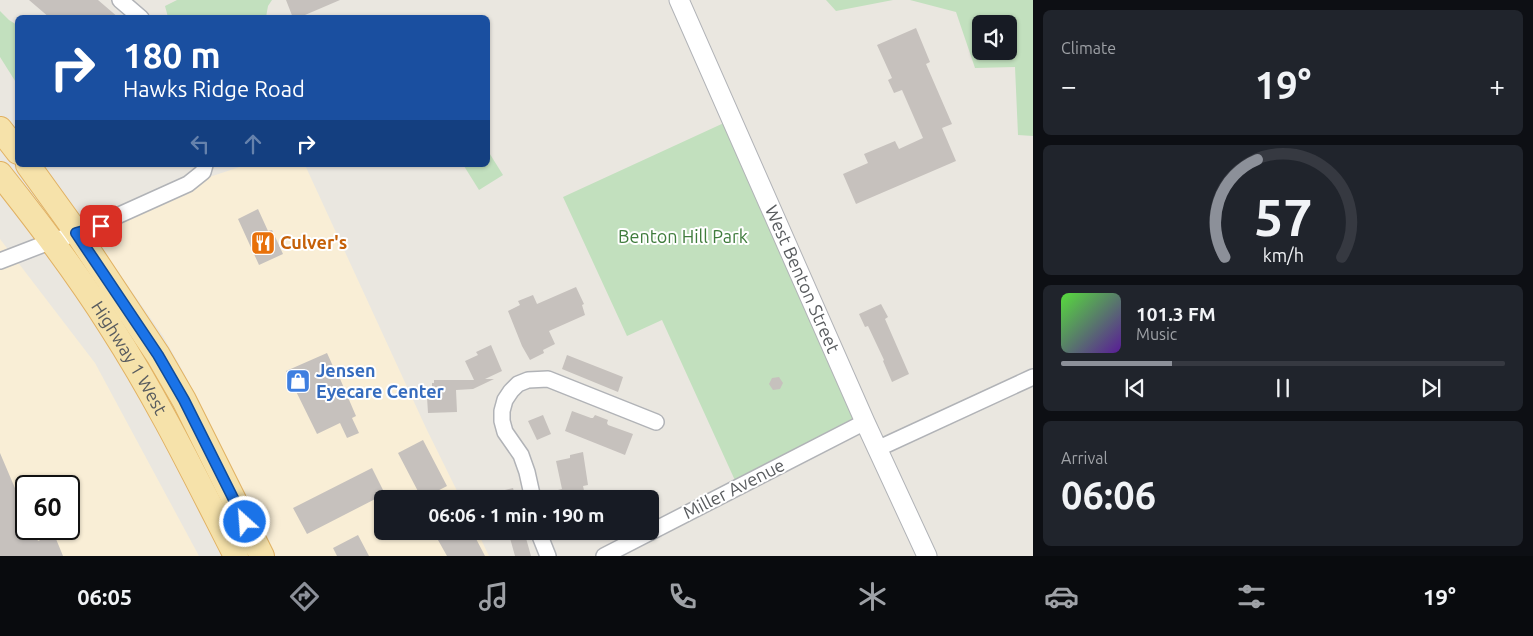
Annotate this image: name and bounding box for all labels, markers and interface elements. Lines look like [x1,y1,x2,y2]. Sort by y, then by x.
map controls [972,15,1017,60]
button: sound [972,15,1017,60]
icon: right [40,35,105,100]
text: 180 m [123,35,221,75]
text: Climate [1061,39,1116,57]
text: 19° [1255,64,1311,106]
text: − [1061,70,1077,101]
text: + [1489,70,1505,101]
text: Hawks Ridge Road [123,76,305,101]
icon: left [186,130,214,158]
icon: ahead [239,130,267,158]
icon: right [292,130,320,158]
text: 57 [1254,188,1312,246]
street label: West Benton Street [762,202,844,356]
pin [80,205,122,247]
icon: arrive [87,212,115,240]
park label: Benton Hill Park [618,226,748,246]
restaurant icon: Culver's [250,230,276,256]
place label: Culver's [280,232,347,252]
text: km/h [1262,245,1304,265]
street label: Highway 1 West [88,297,172,418]
text: 101.3 FM [1136,303,1216,325]
text: Music [1136,325,1177,343]
place label: Jensen Eyecare Center [316,360,445,401]
shop icon: Jensen Eyecare Center [285,368,311,394]
icon: previous [1121,374,1149,402]
icon: pause [1269,374,1297,402]
icon: next [1417,374,1445,402]
text: Arrival [1061,449,1108,467]
street label: Miller Avenue [680,454,788,522]
text: 06:06 [1061,474,1156,516]
speed limit sign: 60 [15,475,80,540]
position arrow [218,495,270,547]
text: 06:06 · 1 min · 190 m [429,504,604,526]
icon: directions [287,579,322,614]
icon: music [476,579,511,614]
icon: phone [665,579,700,614]
icon: climate [855,579,890,614]
icon: car [1044,579,1079,614]
icon: filters [1234,579,1269,614]
text: 06:05 [77,584,132,609]
text: 19° [1423,584,1456,609]

